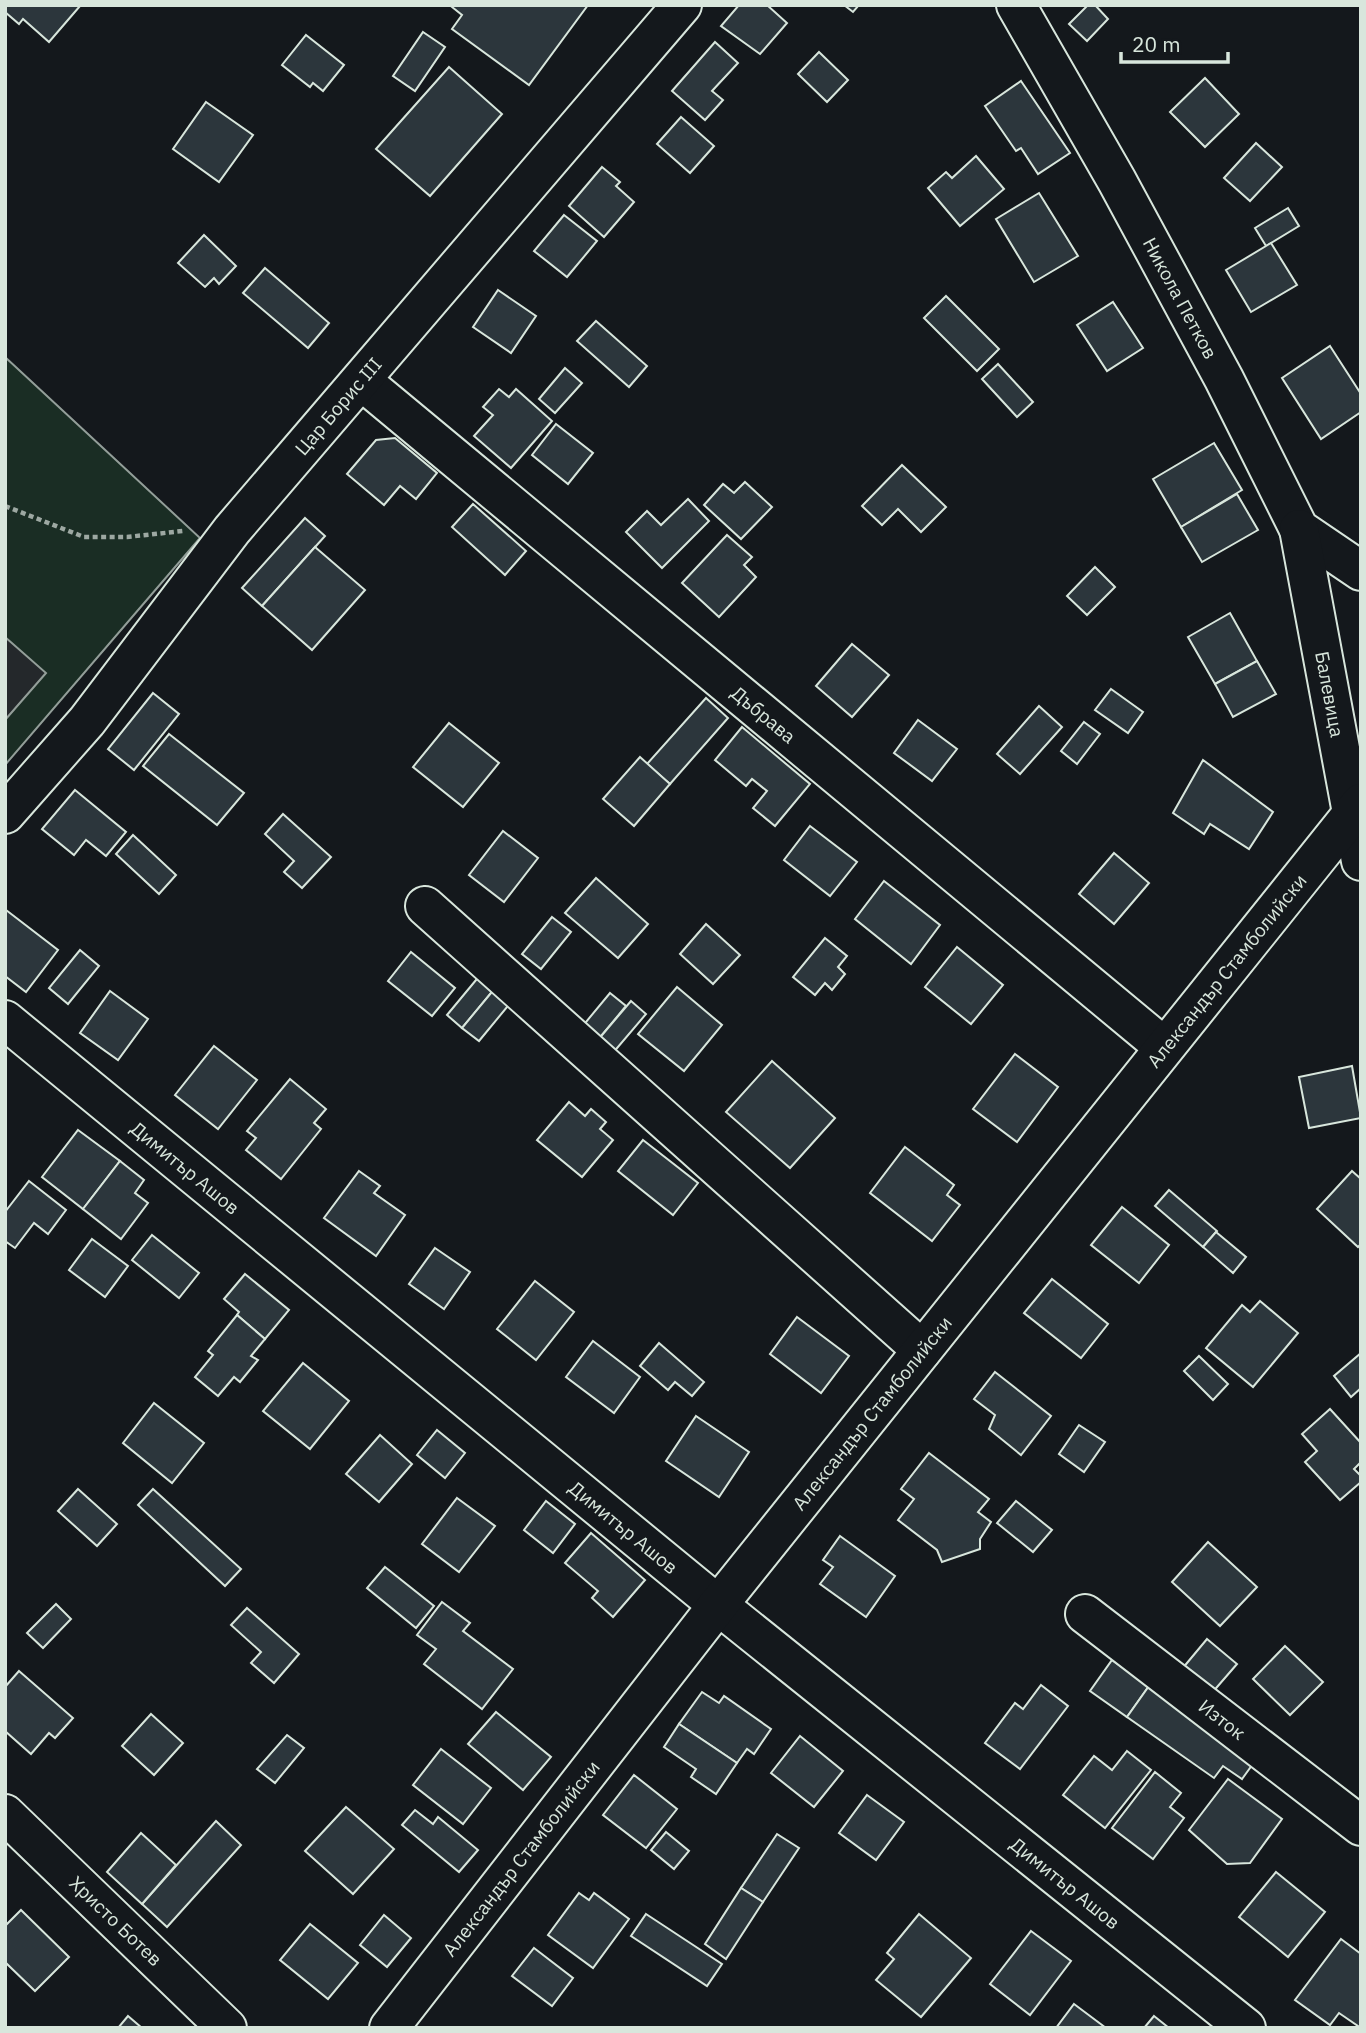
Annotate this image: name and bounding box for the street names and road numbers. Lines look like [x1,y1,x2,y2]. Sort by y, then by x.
street label: Никола Петков [1138,233,1223,363]
street label: Цар Борис III [290,352,387,460]
street label: Балевица [1310,649,1350,739]
street label: Дъбрава [726,681,801,748]
street label: Александър Стамболийски [1142,869,1312,1072]
street label: Димитър Ашов [126,1116,245,1220]
street label: Александър Стамболийски [787,1311,957,1515]
street label: Димитър Ашов [564,1476,683,1579]
street label: Изток [1194,1694,1250,1745]
street label: Александър Стамболийски [437,1755,605,1961]
street label: Димитър Ашов [1005,1832,1125,1934]
street label: Христо Ботев [64,1871,167,1971]

